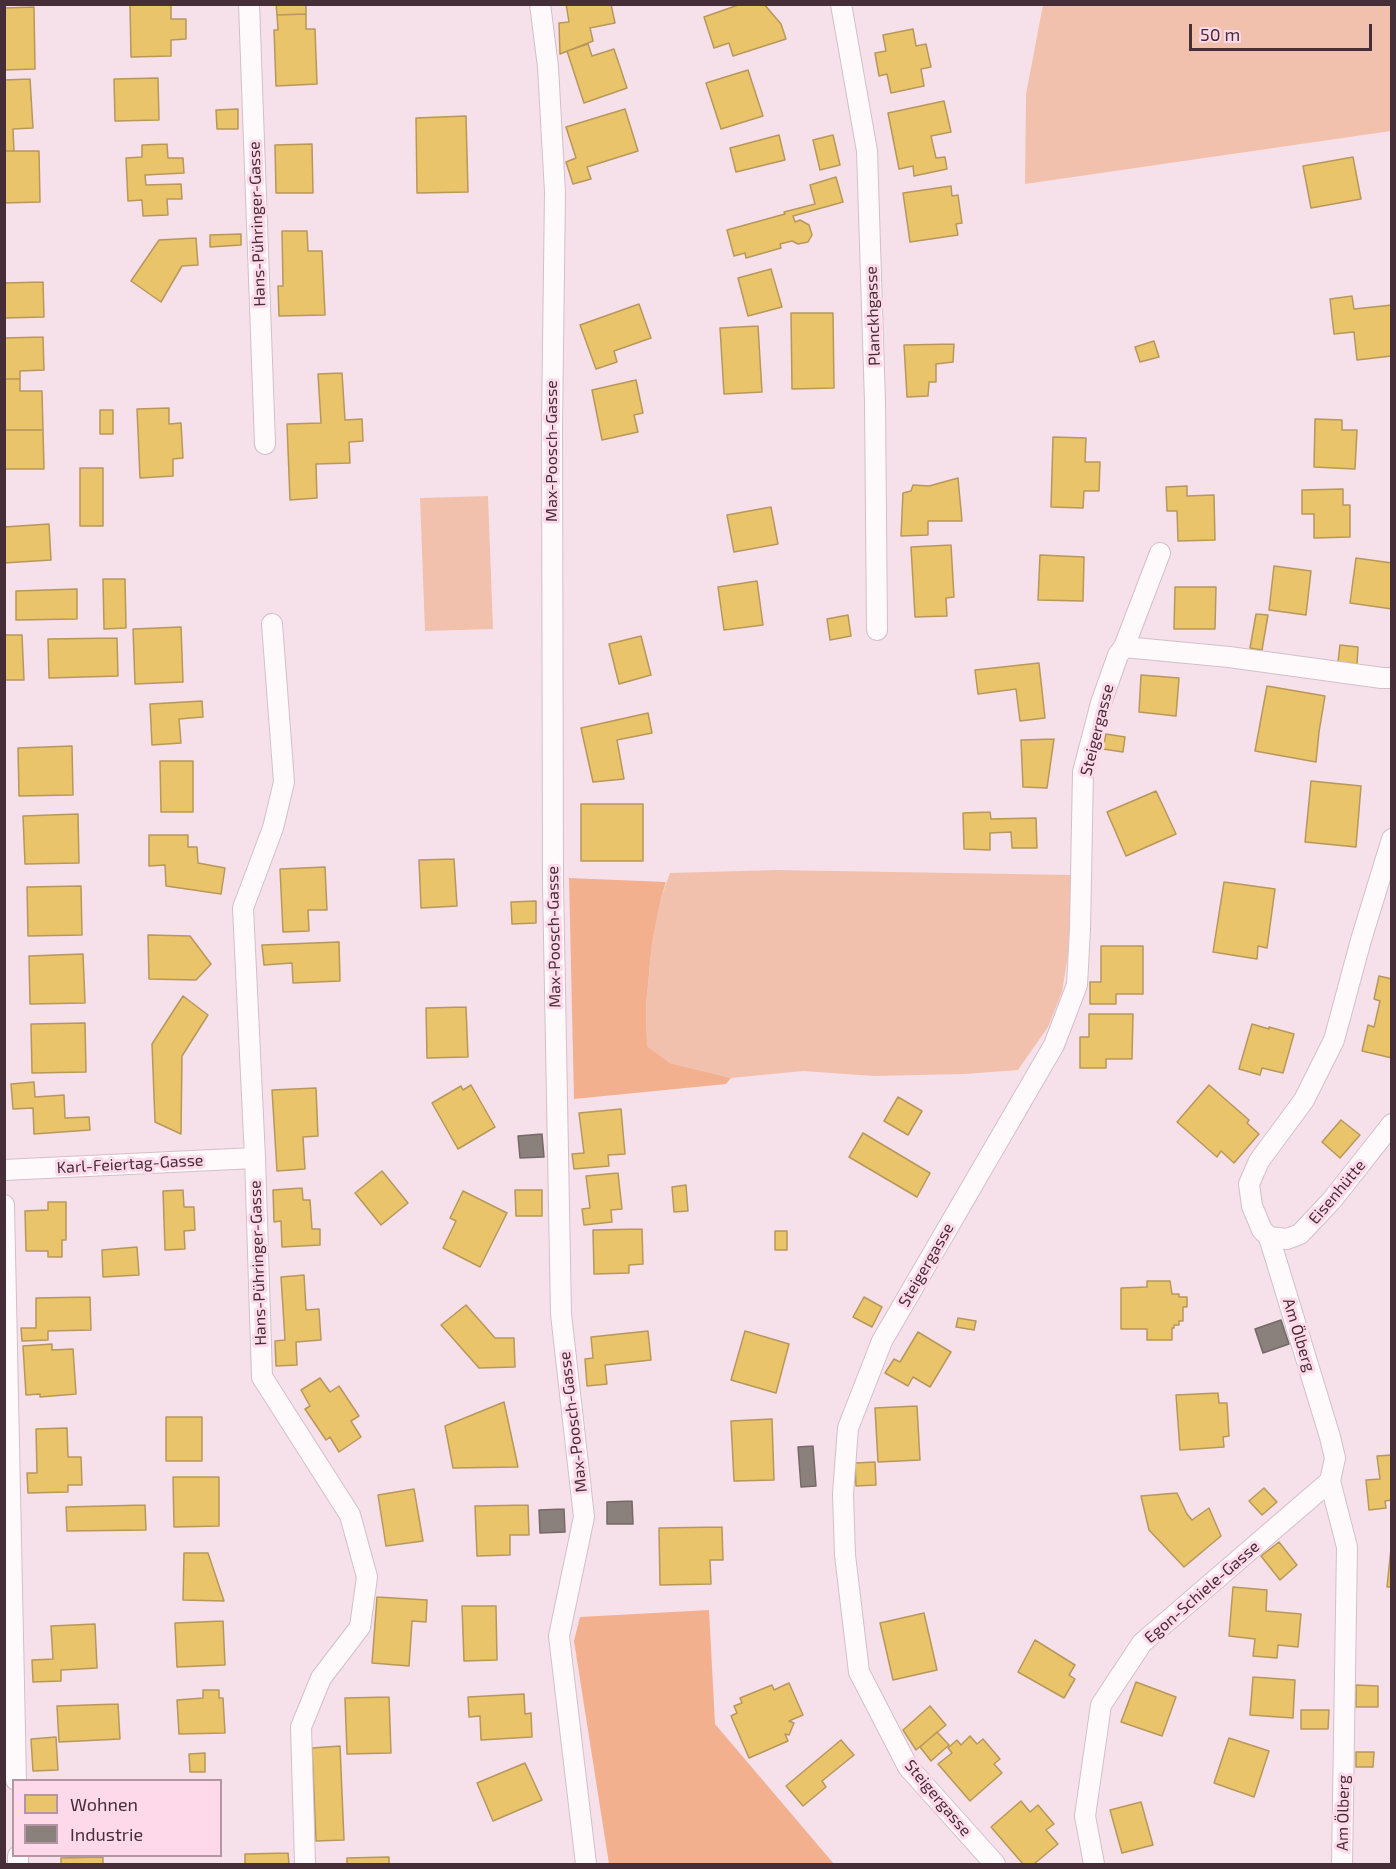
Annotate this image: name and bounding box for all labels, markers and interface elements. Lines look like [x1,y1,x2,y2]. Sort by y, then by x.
scale bar [1192,12,1375,50]
text: 50 m [1200,23,1240,45]
street label: Hans-Pühringer-Gasse [245,141,269,307]
street label: Planckhgasse [862,266,884,366]
street label: Max-Poosch-Gasse [542,380,562,522]
street label: Steigergasse [1076,682,1118,778]
street label: Max-Poosch-Gasse [543,866,565,1008]
street label: Karl-Feiertag-Gasse [56,1151,204,1177]
street label: Eisenhütte [1305,1156,1369,1228]
street label: Hans-Pühringer-Gasse [246,1180,270,1346]
street label: Steigergasse [894,1220,958,1310]
street label: Am Ölberg [1279,1296,1319,1374]
street label: Max-Poosch-Gasse [555,1350,591,1494]
street label: Egon-Schiele-Gasse [1141,1537,1263,1647]
street label: Steigergasse [900,1756,976,1840]
street label: Am Ölberg [1333,1775,1353,1851]
legend [12,1779,222,1857]
text: Wohnen [70,1793,138,1815]
text: Industrie [70,1823,143,1845]

